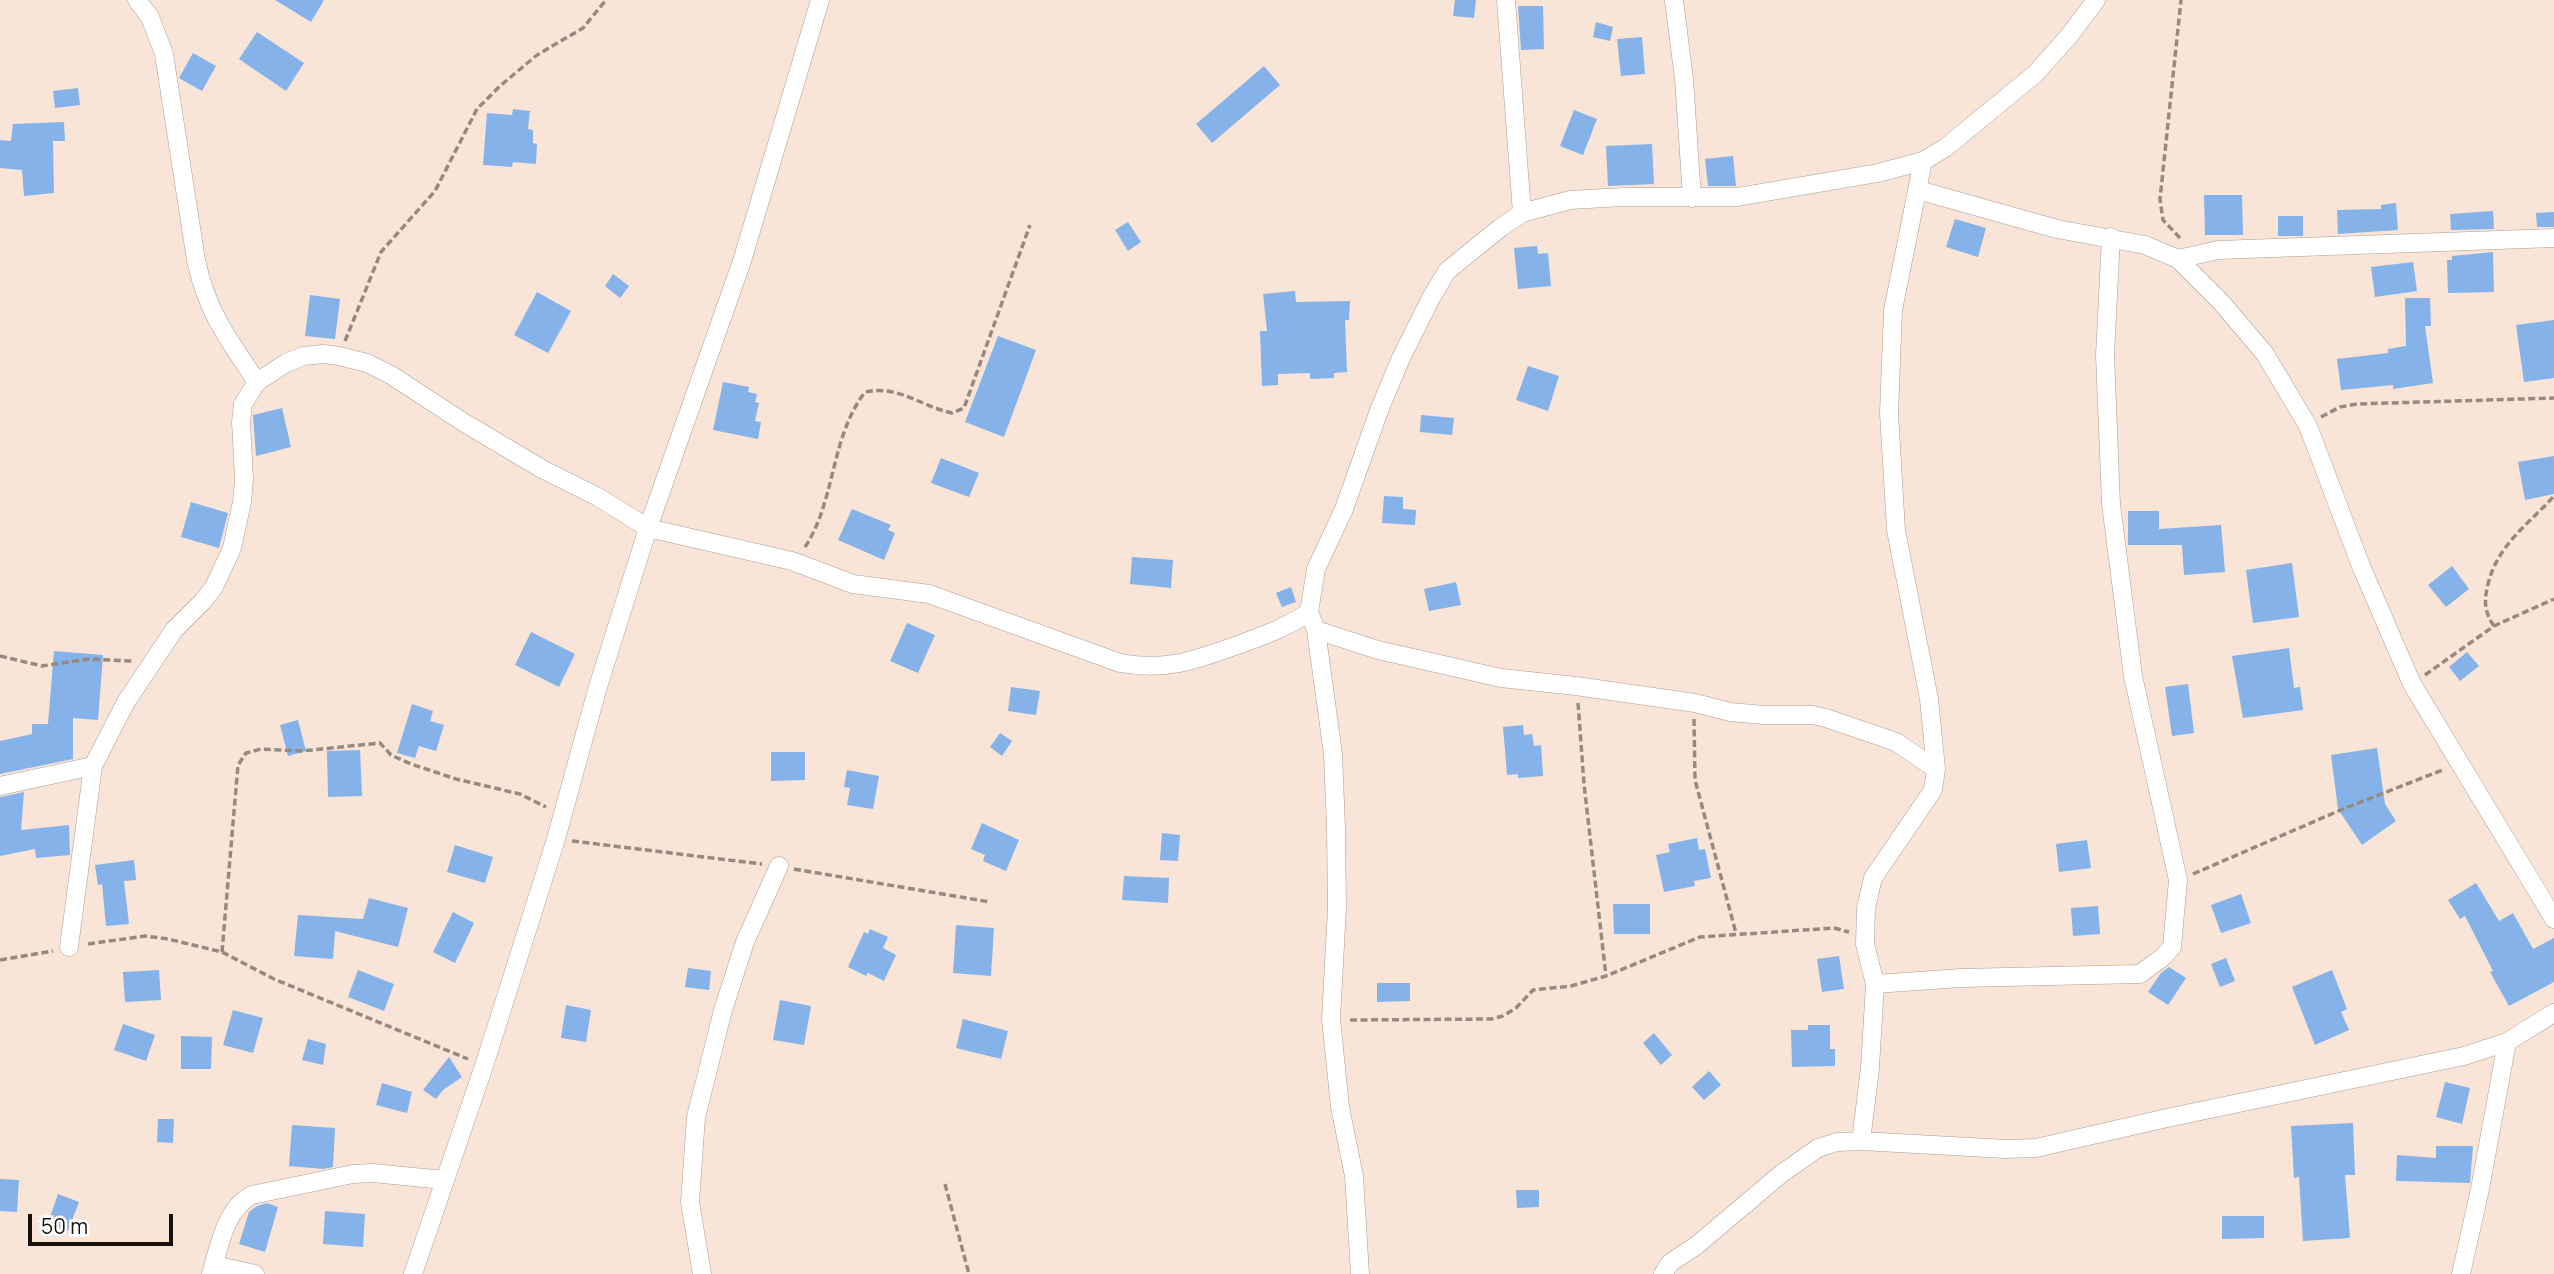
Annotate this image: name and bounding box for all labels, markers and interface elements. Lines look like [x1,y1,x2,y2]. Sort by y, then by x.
scale bar [32,1200,177,1244]
text: 50 m [41,1212,88,1240]

